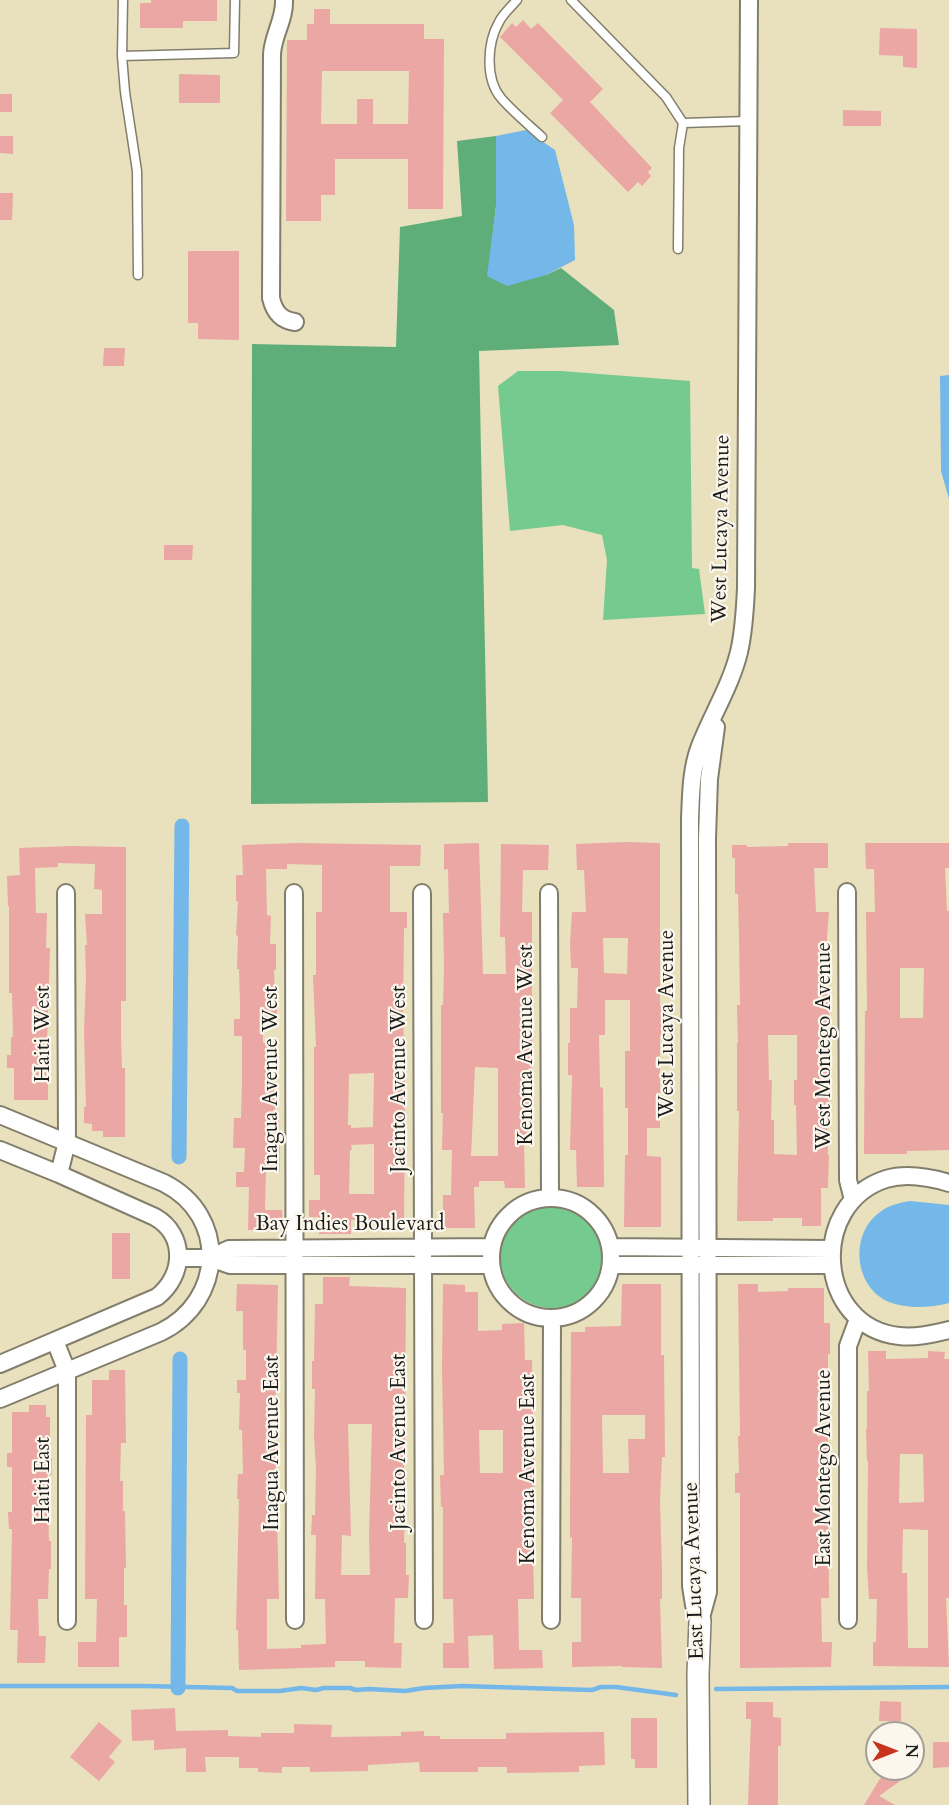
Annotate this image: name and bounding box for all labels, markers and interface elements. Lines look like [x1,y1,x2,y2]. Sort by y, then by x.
street label: West Lucaya Avenue [708,434,736,624]
street label: West Lucaya Avenue [655,930,681,1118]
street label: West Montego Avenue [812,942,838,1150]
street label: Kenoma Avenue West [514,944,540,1146]
street label: Haiti West [31,985,57,1083]
street label: Jacinto Avenue West [387,985,413,1173]
street label: Inagua Avenue West [259,986,285,1172]
street label: Bay Indies Boulevard [255,1212,445,1238]
street label: Jacinto Avenue East [387,1354,413,1530]
street label: Inagua Avenue East [260,1355,286,1531]
street label: East Montego Avenue [812,1369,838,1567]
street label: Kenoma Avenue East [516,1374,542,1564]
street label: Haiti East [31,1437,57,1523]
street label: East Lucaya Avenue [679,1482,711,1660]
north arrow [865,1721,925,1781]
text: N [900,1744,922,1758]

